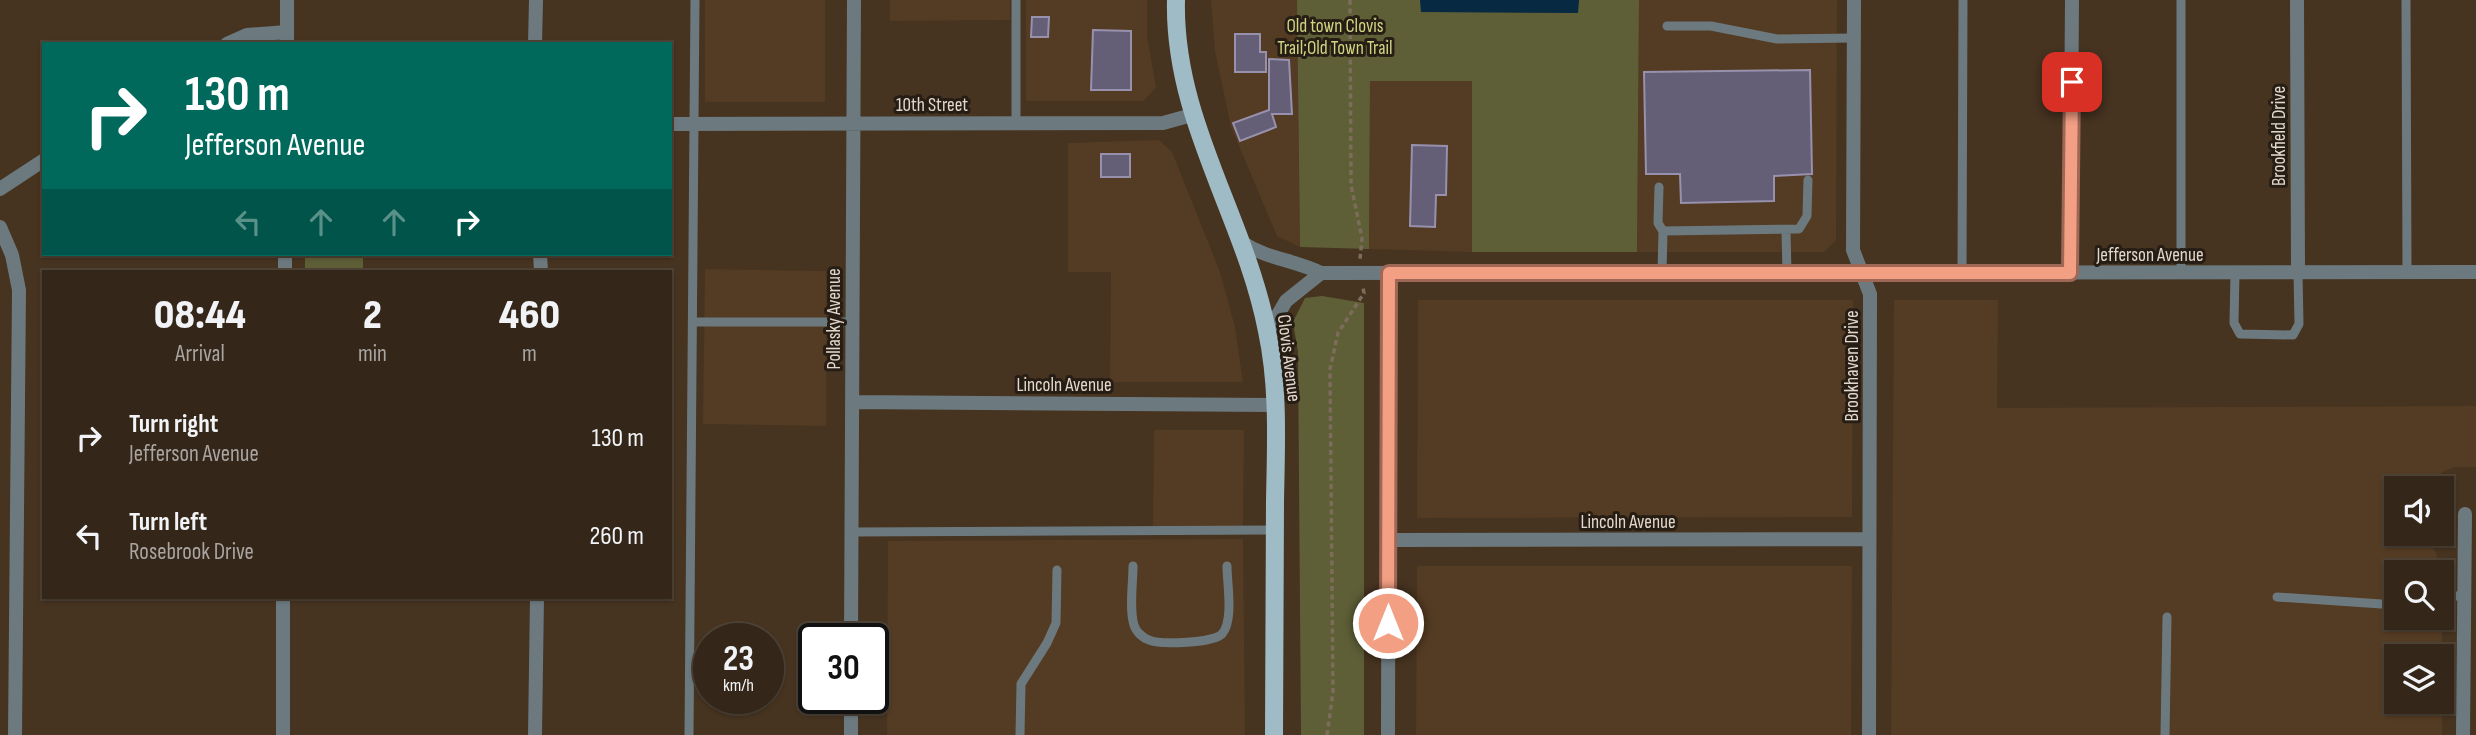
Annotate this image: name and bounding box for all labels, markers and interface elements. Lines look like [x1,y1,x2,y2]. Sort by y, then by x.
park label: Old town Clovis Trail;Old Town Trail [1277,15,1393,60]
pin [2042,52,2102,112]
icon: arrive [2053,63,2091,101]
text: 130 m [185,66,290,125]
icon: right [70,70,161,161]
street label: Brookfield Drive [2268,86,2291,186]
street label: 10th Street [896,94,968,117]
text: Jefferson Avenue [185,126,365,165]
icon: left [229,203,267,241]
icon: ahead [302,203,340,241]
icon: ahead [375,203,413,241]
icon: right [448,203,486,241]
street label: Jefferson Avenue [2095,244,2204,267]
street label: Pollasky Avenue [823,268,846,370]
text: 08:44 [154,290,246,341]
text: 2 [363,290,382,341]
text: 460 [499,290,560,341]
street label: Brookhaven Drive [1841,310,1864,422]
street label: Clovis Avenue [1272,313,1305,403]
text: Arrival [175,340,225,368]
text: min [358,340,387,368]
text: m [522,340,537,368]
street label: Lincoln Avenue [1016,374,1112,397]
text: Turn right [129,409,218,440]
icon: right [70,419,108,457]
text: 130 m [592,423,644,454]
text: Jefferson Avenue [129,440,259,468]
map controls [2384,476,2454,714]
button: sound [2384,476,2454,546]
text: Turn left [129,507,207,538]
street label: Lincoln Avenue [1580,511,1676,534]
icon: left [70,517,108,555]
text: 260 m [589,521,644,552]
text: Rosebrook Drive [129,538,254,566]
button: search [2384,560,2454,630]
position arrow [1351,586,1425,660]
speed limit sign: 30 [798,623,889,714]
text: 23 [723,638,754,681]
button: layers [2384,644,2454,714]
text: km/h [723,675,754,696]

